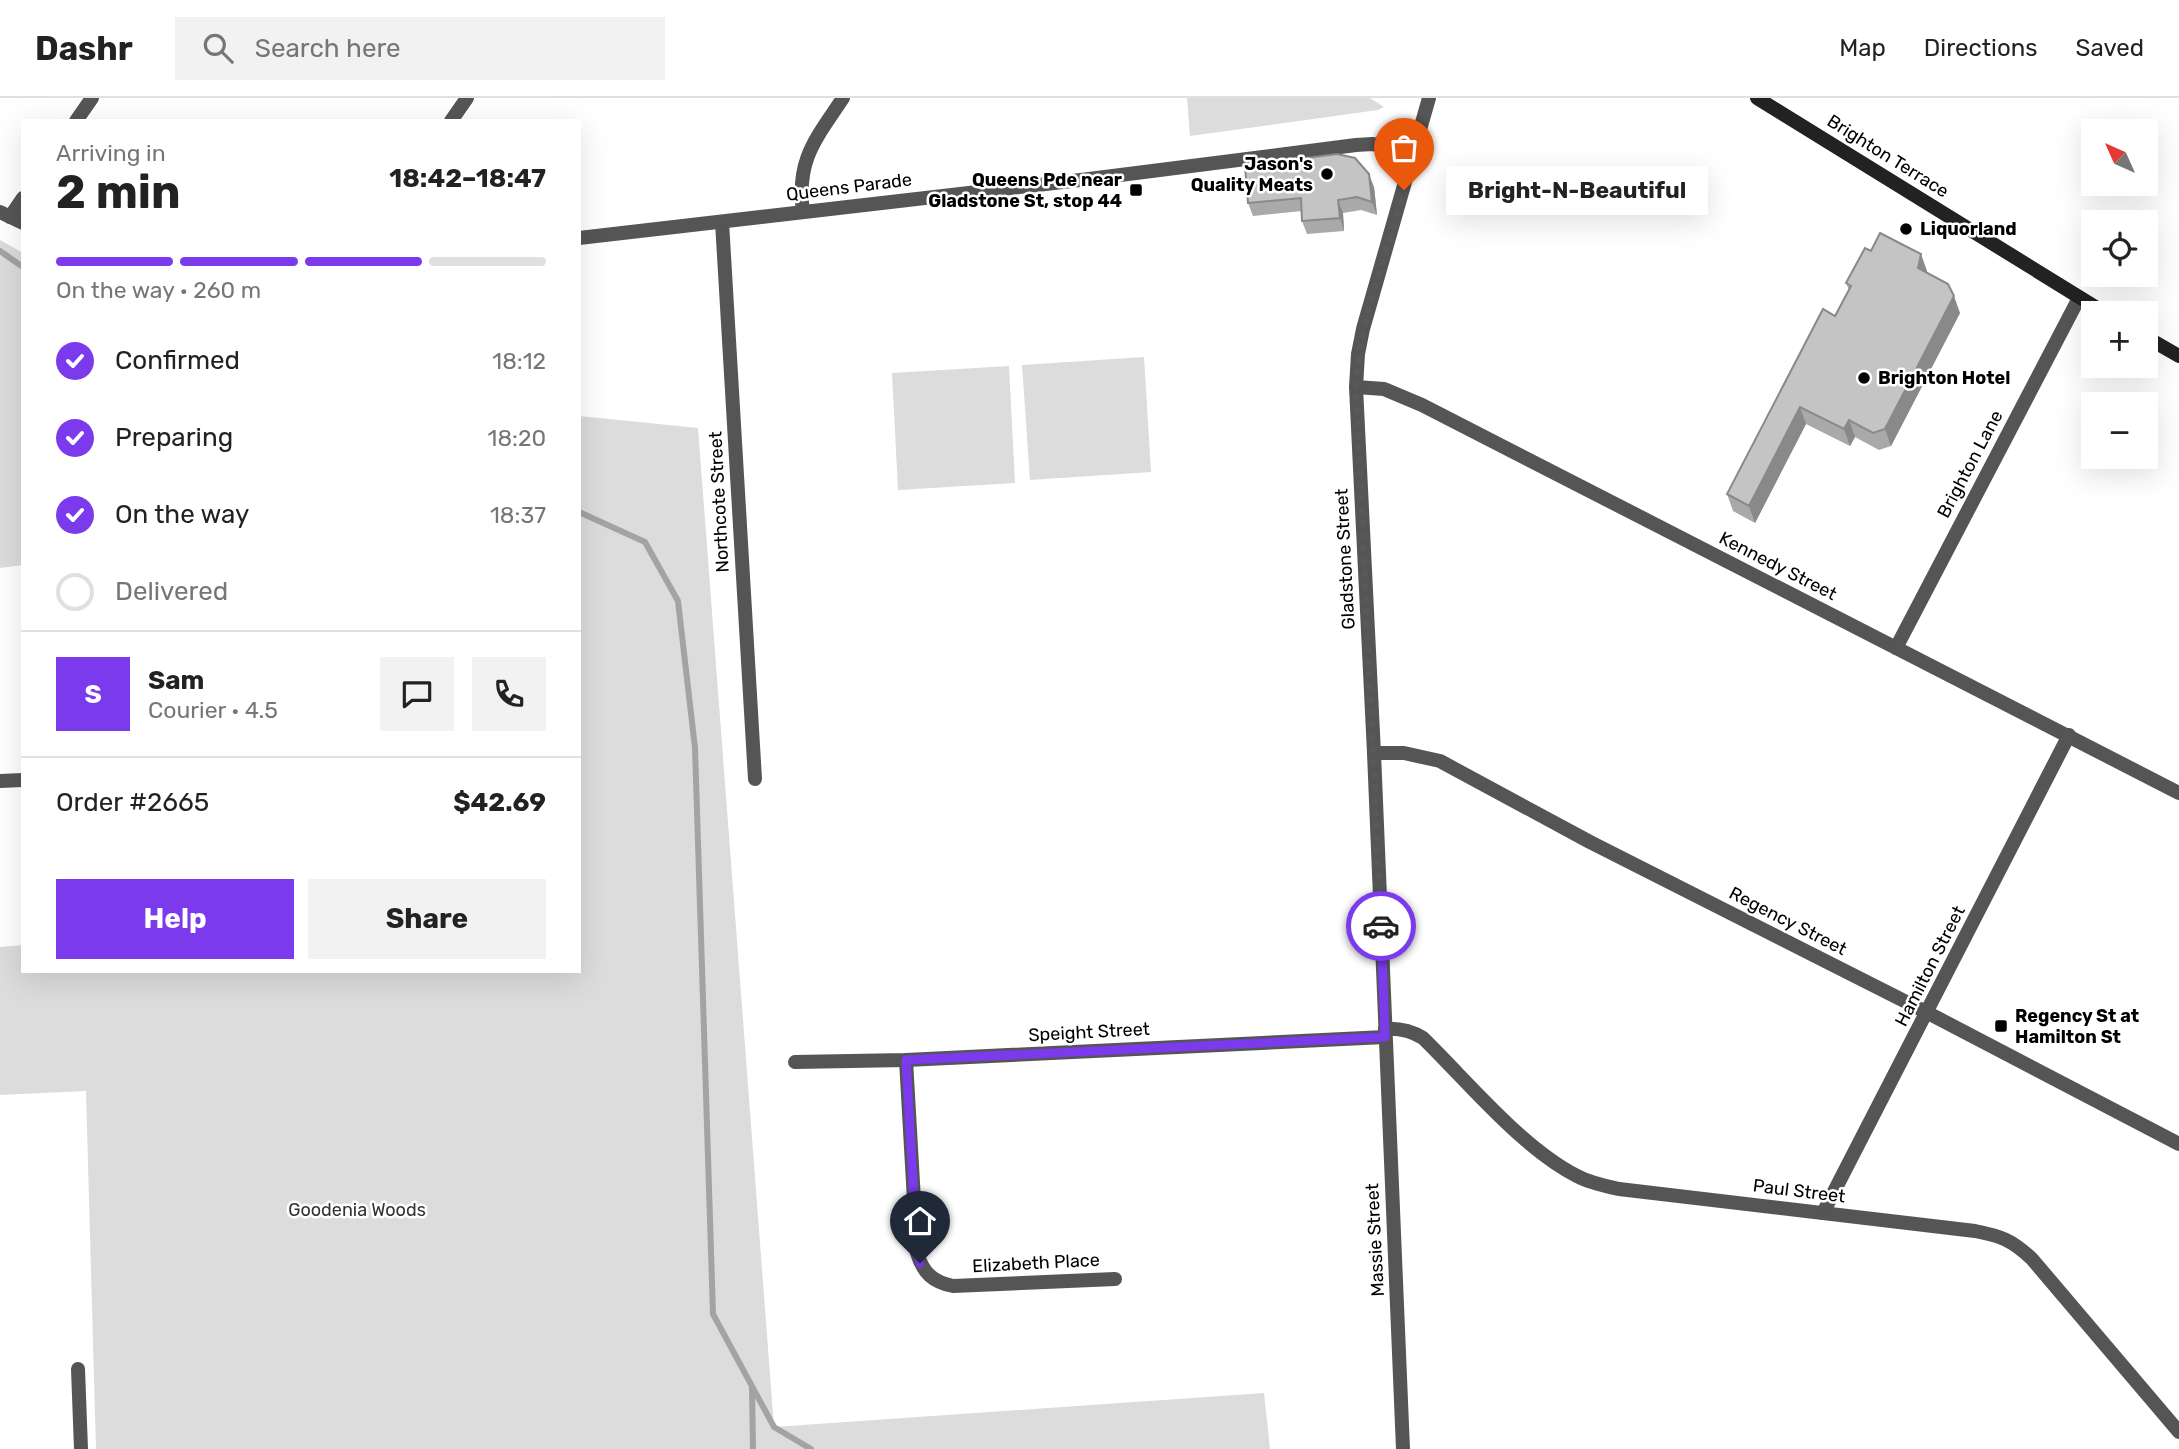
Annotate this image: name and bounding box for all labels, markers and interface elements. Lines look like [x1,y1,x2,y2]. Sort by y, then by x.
search box [175,17,665,80]
text: Dashr [35,29,133,68]
icon: search [199,29,237,67]
text: Search here [255,33,401,64]
text: Map [1839,34,1886,62]
text: Directions [1924,34,2037,62]
text: Saved [2075,34,2144,62]
street label: Brighton Terrace [1823,110,1953,202]
pin [1374,118,1434,190]
north arrow [2081,119,2158,196]
map controls [2081,119,2158,469]
icon: bag [1385,129,1423,167]
text: Arriving in [56,139,166,167]
place label: Jason's Quality Meats [1191,153,1313,196]
text: 18:42–18:47 [389,163,546,194]
text: 2 min [56,165,181,220]
marker: Jason's Quality Meats [1319,166,1335,182]
callout: Bright-N-Beautiful [1446,166,1708,214]
street label: Queens Parade [785,168,913,206]
place label: Queens Pde near Gladstone St, stop 44 [928,169,1122,212]
text: Bright-N-Beautiful [1468,176,1686,204]
marker: Queens Pde near Gladstone St, stop 44 [1128,182,1144,198]
button: locate [2081,210,2158,287]
place label: Liquorland [1920,218,2017,240]
marker: Liquorland [1898,221,1914,237]
text: On the way · 260 m [56,276,261,304]
button: + [2081,301,2158,378]
icon: check [56,342,94,380]
text: Confirmed [115,345,240,376]
text: 18:12 [492,347,546,375]
place label: Brighton Hotel [1878,367,2010,389]
marker: Brighton Hotel [1856,370,1872,386]
button: − [2081,392,2158,469]
street label: Brighton Lane [1932,407,2008,521]
icon: check [56,419,94,457]
text: Preparing [115,422,233,453]
text: 18:20 [488,424,546,452]
street label: Northcote Street [704,431,734,573]
street label: Gladstone Street [1330,488,1360,630]
icon: check [56,496,94,534]
text: On the way [115,499,249,530]
text: 18:37 [490,501,546,529]
street label: Kennedy Street [1716,527,1840,605]
text: Delivered [115,576,228,607]
button: chat [380,657,454,731]
button: phone [472,657,546,731]
text: Sam [148,665,204,696]
text: S [84,679,102,710]
text: Courier · 4.5 [148,696,278,724]
text: Order #2665 [56,787,209,818]
text: $42.69 [453,787,546,818]
button: Help [56,879,294,959]
button: Share [308,879,546,959]
street label: Regency Street [1726,882,1850,960]
courier [1346,891,1416,961]
street label: Hamilton Street [1890,902,1970,1030]
icon: car [1362,907,1400,945]
place label: Regency St at Hamilton St [2015,1005,2139,1048]
street label: Speight Street [1028,1018,1150,1046]
marker: Regency St at Hamilton St [1993,1018,2009,1034]
street label: Paul Street [1752,1174,1846,1208]
street label: Massie Street [1361,1183,1389,1297]
pin [890,1191,950,1263]
park label: Goodenia Woods [288,1199,426,1221]
icon: home [901,1202,939,1240]
street label: Elizabeth Place [972,1249,1100,1277]

